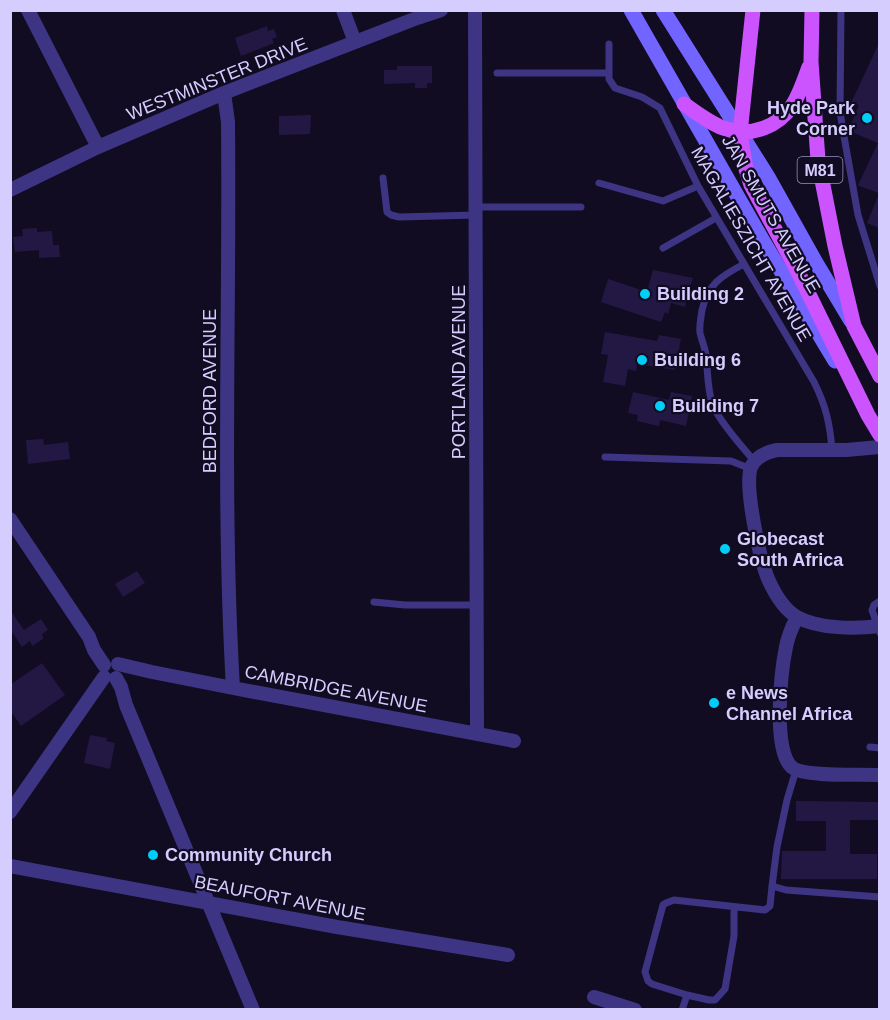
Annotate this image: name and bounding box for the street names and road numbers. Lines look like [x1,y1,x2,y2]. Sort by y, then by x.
street label: WESTMINSTER DRIVE [124,34,310,124]
street label: JAN SMUTS AVENUE [718,132,824,296]
street label: MAGALIESZICHT AVENUE [687,143,815,345]
road number: M81 [798,157,842,183]
street label: PORTLAND AVENUE [449,285,469,459]
street label: BEDFORD AVENUE [200,309,220,473]
street label: CAMBRIDGE AVENUE [243,661,429,717]
street label: BEAUFORT AVENUE [193,872,367,924]

